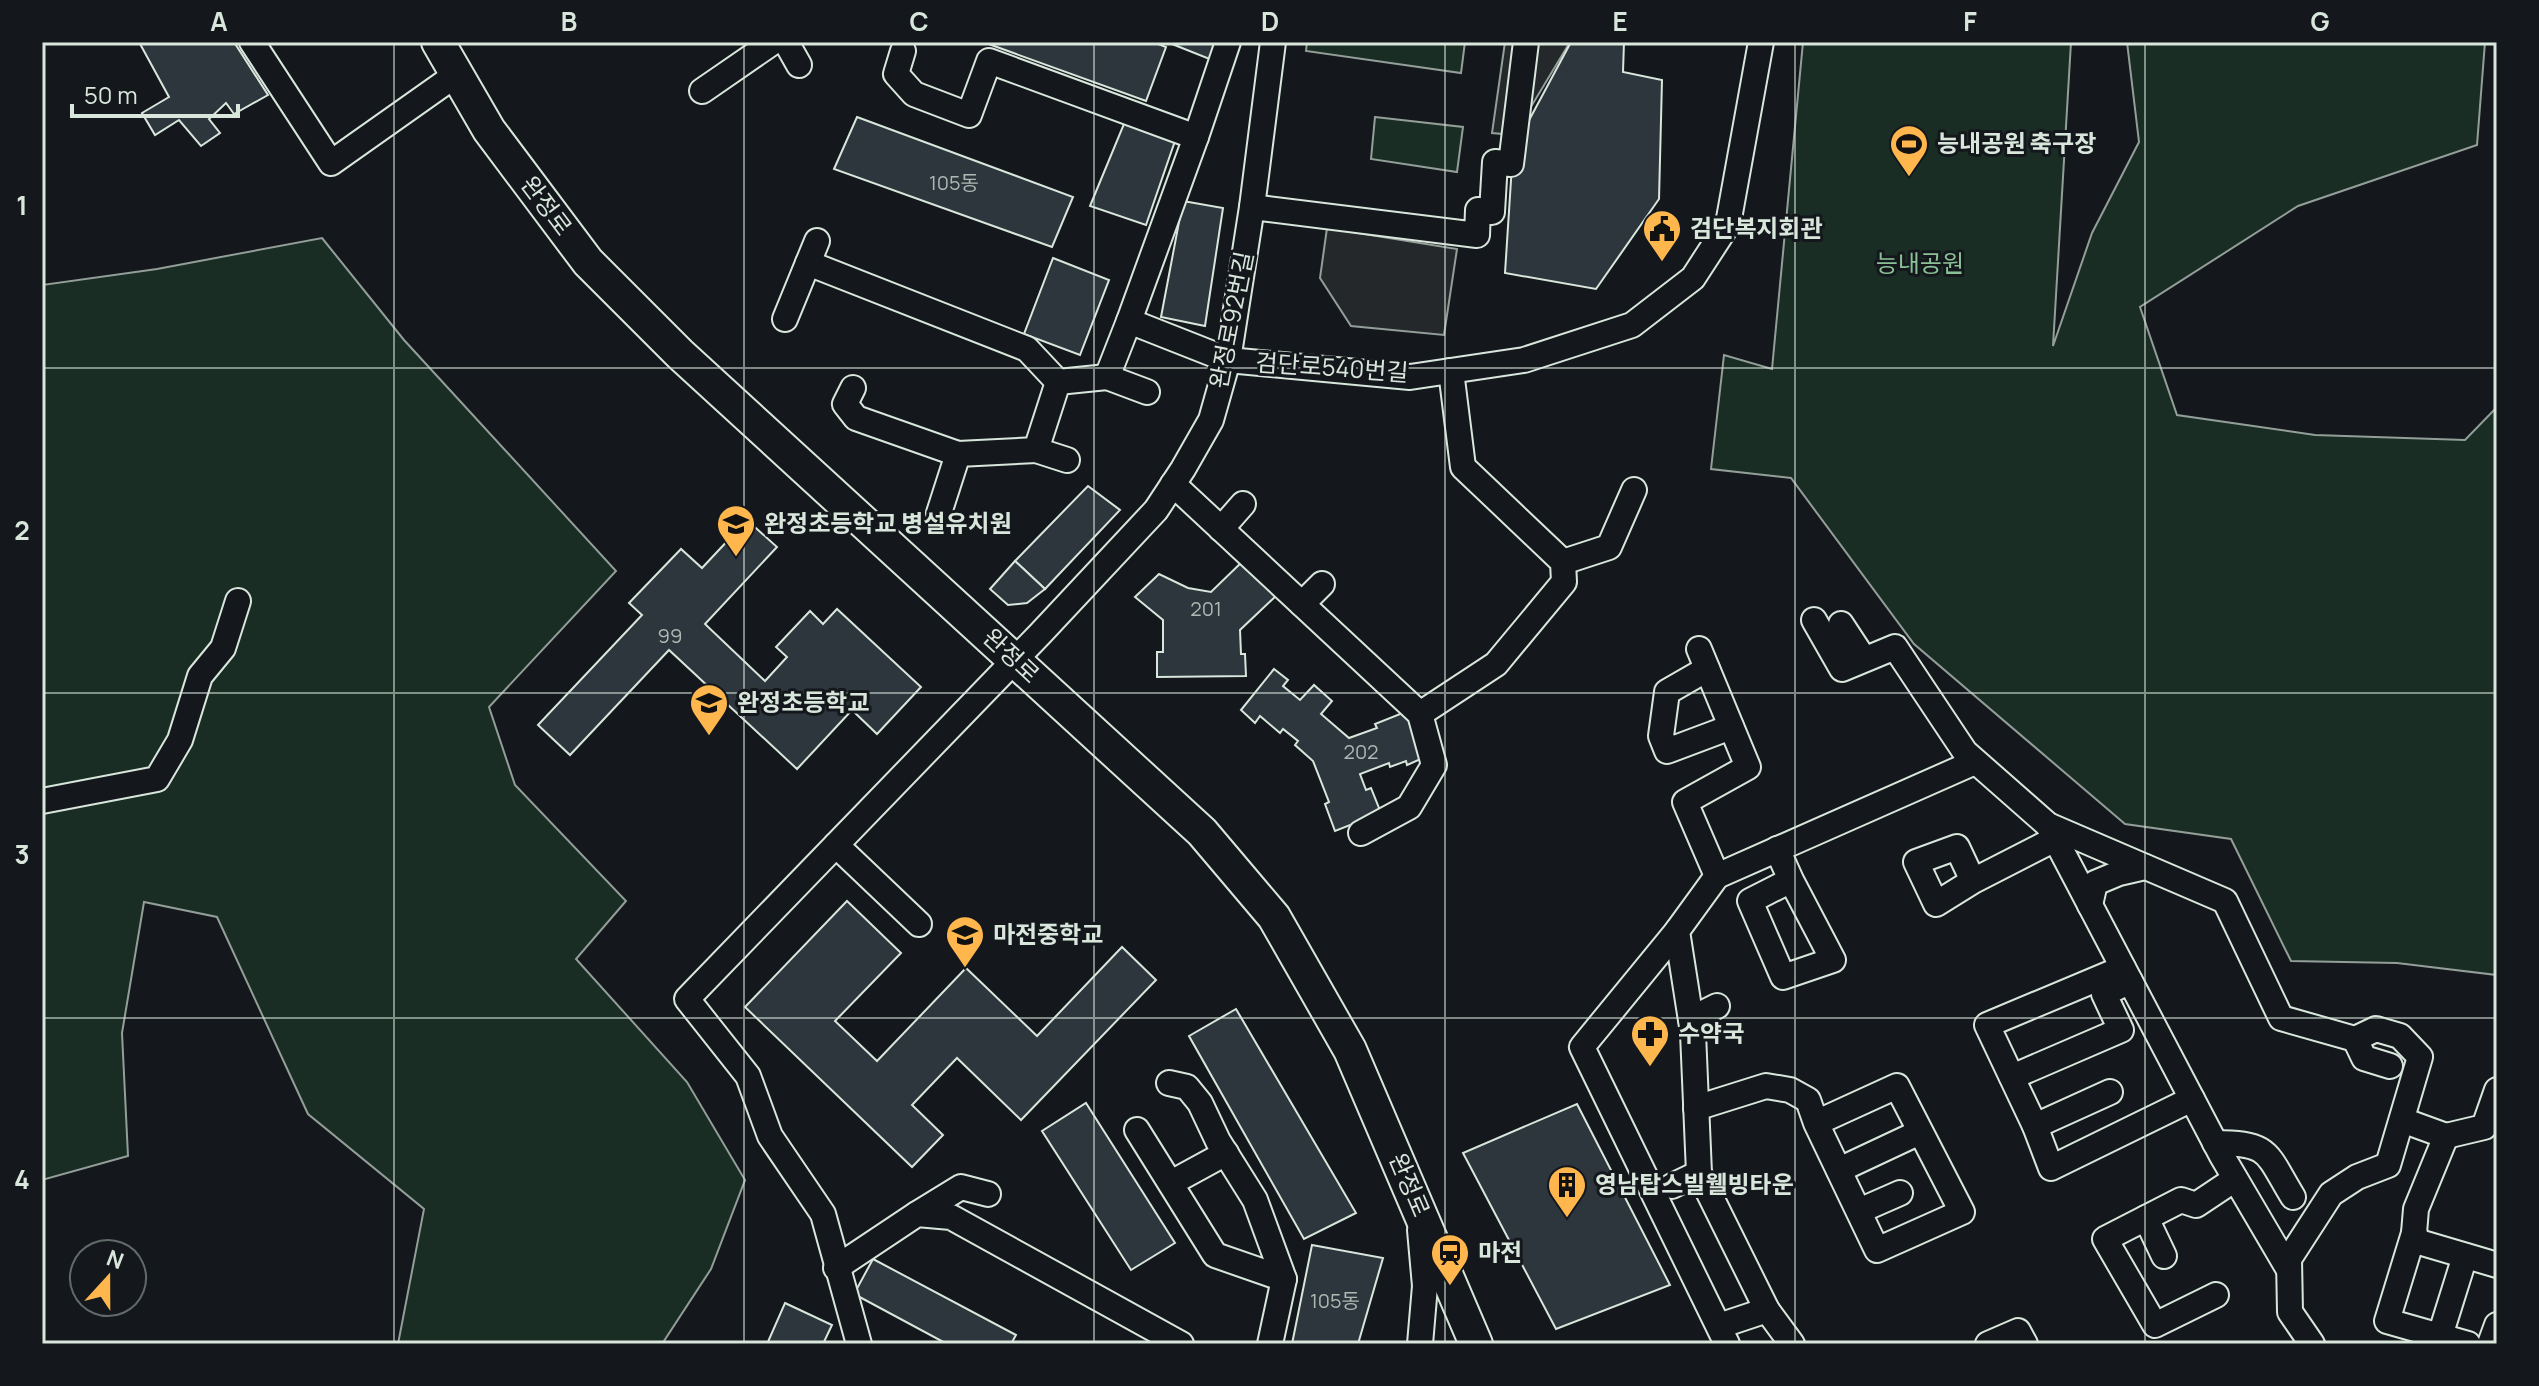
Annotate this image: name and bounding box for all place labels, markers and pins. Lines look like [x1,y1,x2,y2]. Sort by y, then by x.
sports icon: 능내공원 축구장 [1888,123,1930,178]
place label: 능내공원 축구장 [1937,126,2096,159]
public building icon: 검단복지회관 [1641,208,1683,263]
place label: 검단복지회관 [1690,211,1822,244]
school or university icon: 완정초등학교 병설유치원 [715,503,757,558]
place label: 완정초등학교 병설유치원 [764,506,1012,539]
school or university icon: 완정초등학교 [688,682,730,737]
place label: 완정초등학교 [737,685,869,718]
school or university icon: 마전중학교 [944,914,986,969]
place label: 마전중학교 [993,917,1103,950]
pharmacy icon: 수약국 [1629,1013,1671,1068]
place label: 수약국 [1678,1016,1744,1049]
building icon: 영남탑스빌웰빙타운 [1546,1164,1588,1219]
place label: 영남탑스빌웰빙타운 [1595,1167,1794,1200]
station icon: 마전 [1429,1232,1471,1287]
place label: 마전 [1478,1235,1522,1268]

